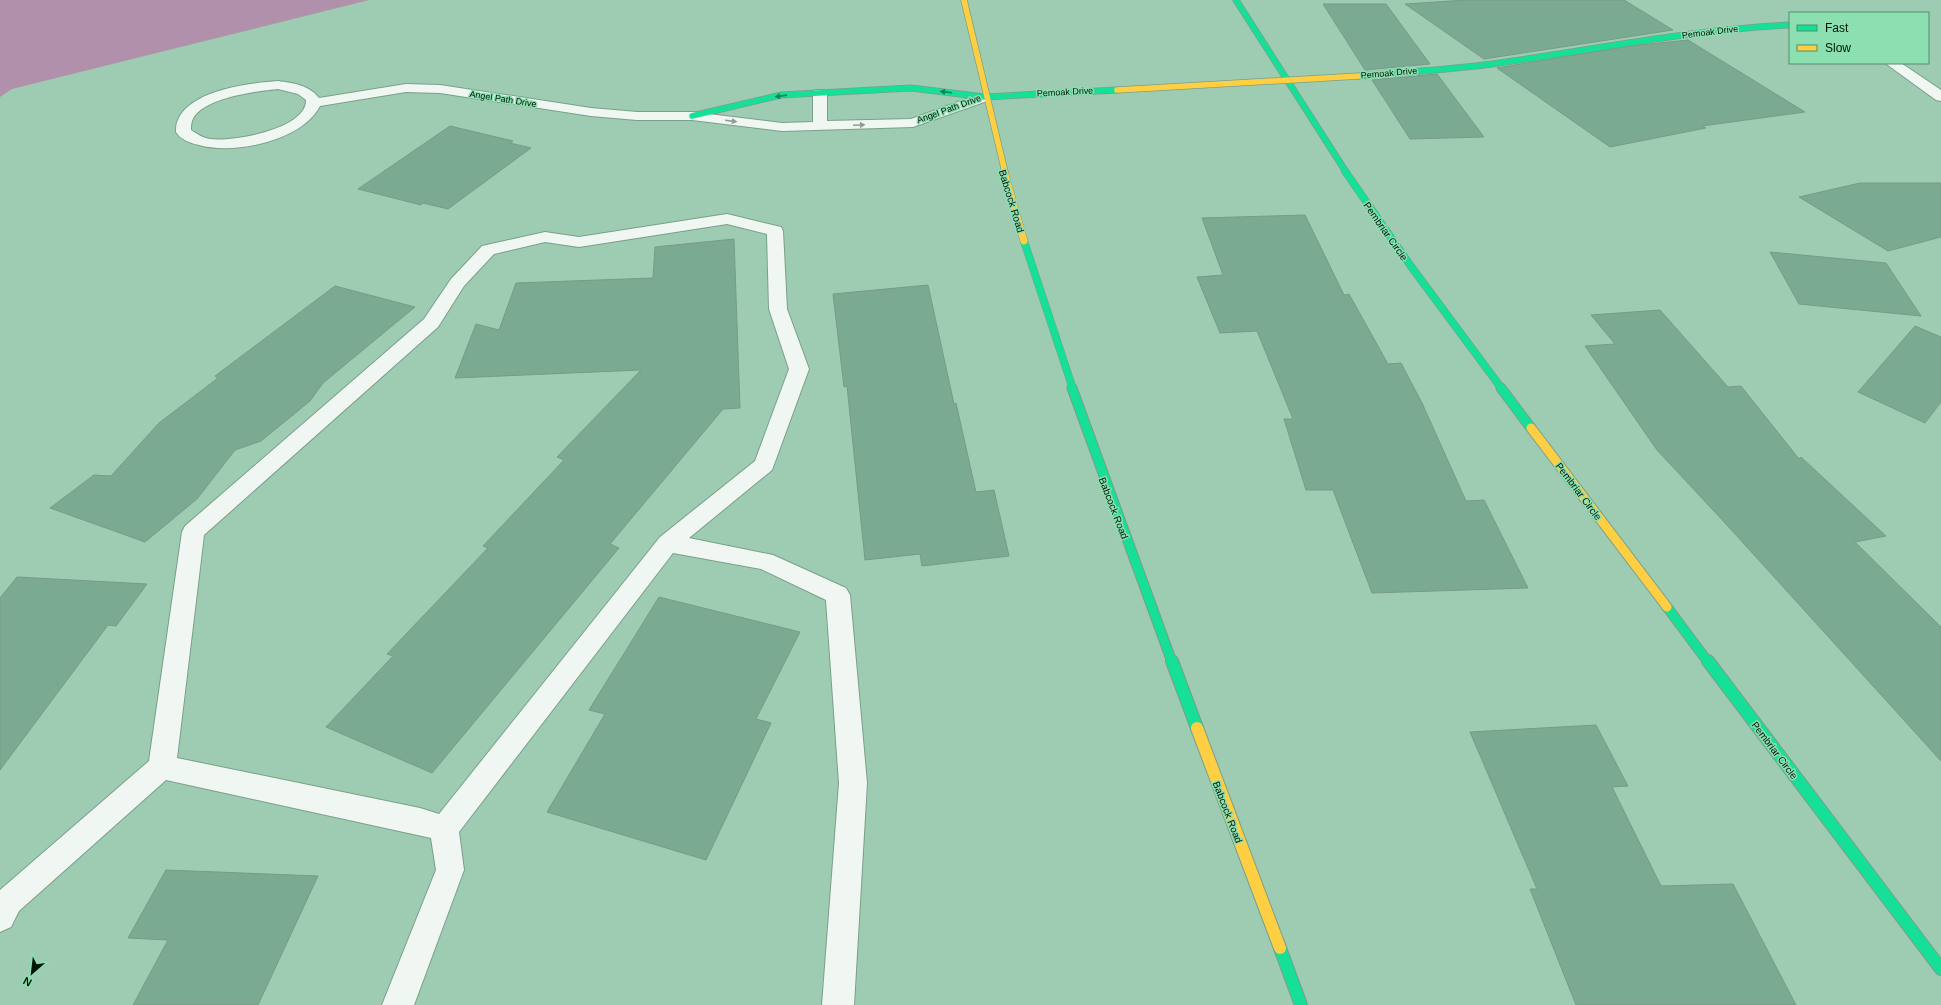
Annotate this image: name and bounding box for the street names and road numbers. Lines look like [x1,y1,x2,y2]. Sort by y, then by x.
street label: Pemoak Drive [1681,24,1739,40]
street label: Pemoak Drive [1360,66,1418,80]
street label: Pemoak Drive [1037,86,1093,98]
street label: Angel Path Drive [469,89,537,109]
street label: Angel Path Drive [916,93,982,125]
street label: Babcock Road [997,168,1026,234]
street label: Pembriar Circle [1361,200,1410,263]
street label: Pembriar Circle [1553,460,1604,522]
street label: Babcock Road [1097,476,1130,541]
street label: Pembriar Circle [1749,719,1800,781]
street label: Babcock Road [1211,780,1244,845]

